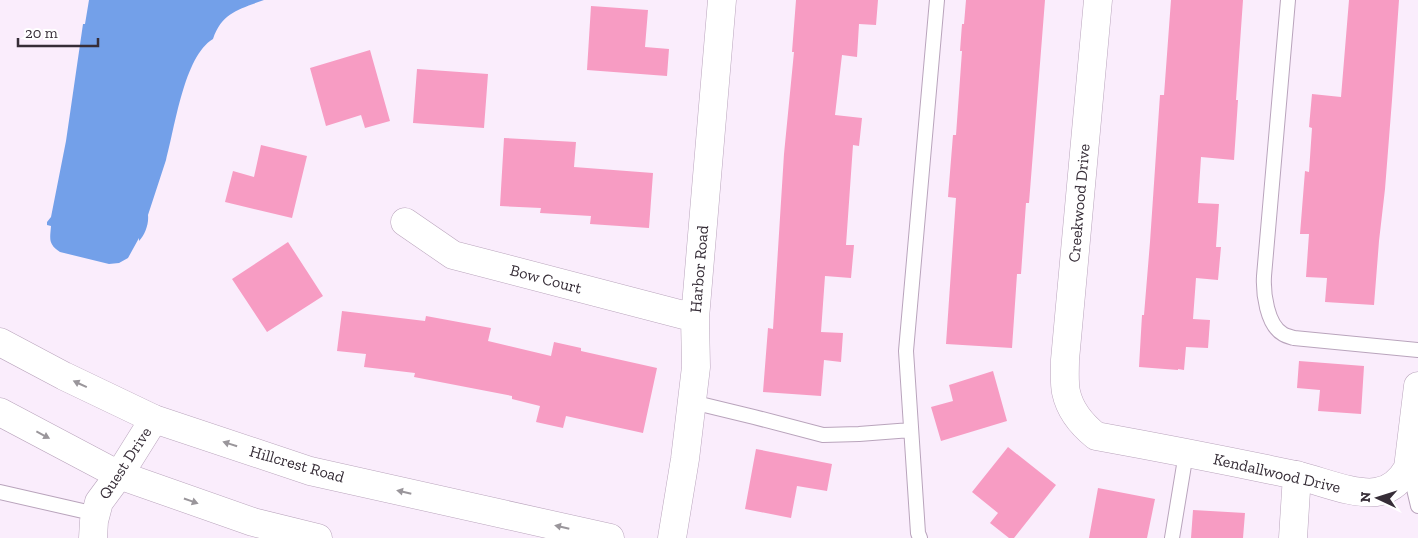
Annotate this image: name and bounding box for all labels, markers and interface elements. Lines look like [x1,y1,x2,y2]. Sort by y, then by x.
scale bar [18,15,98,47]
text: 20 m [25,24,58,42]
street label: Creekwood Drive [1064,143,1094,263]
street label: Harbor Road [686,224,712,313]
street label: Bow Court [508,260,584,298]
one-way arrow [73,380,87,388]
street label: Quest Drive [95,423,155,503]
one-way arrow [36,431,50,439]
one-way arrow [223,440,238,448]
street label: Hillcrest Road [247,441,347,487]
street label: Kendallwood Drive [1211,449,1343,497]
north arrow [1353,473,1403,523]
one-way arrow [396,488,411,496]
text: N [1357,491,1374,503]
one-way arrow [184,497,199,505]
one-way arrow [555,523,570,531]

